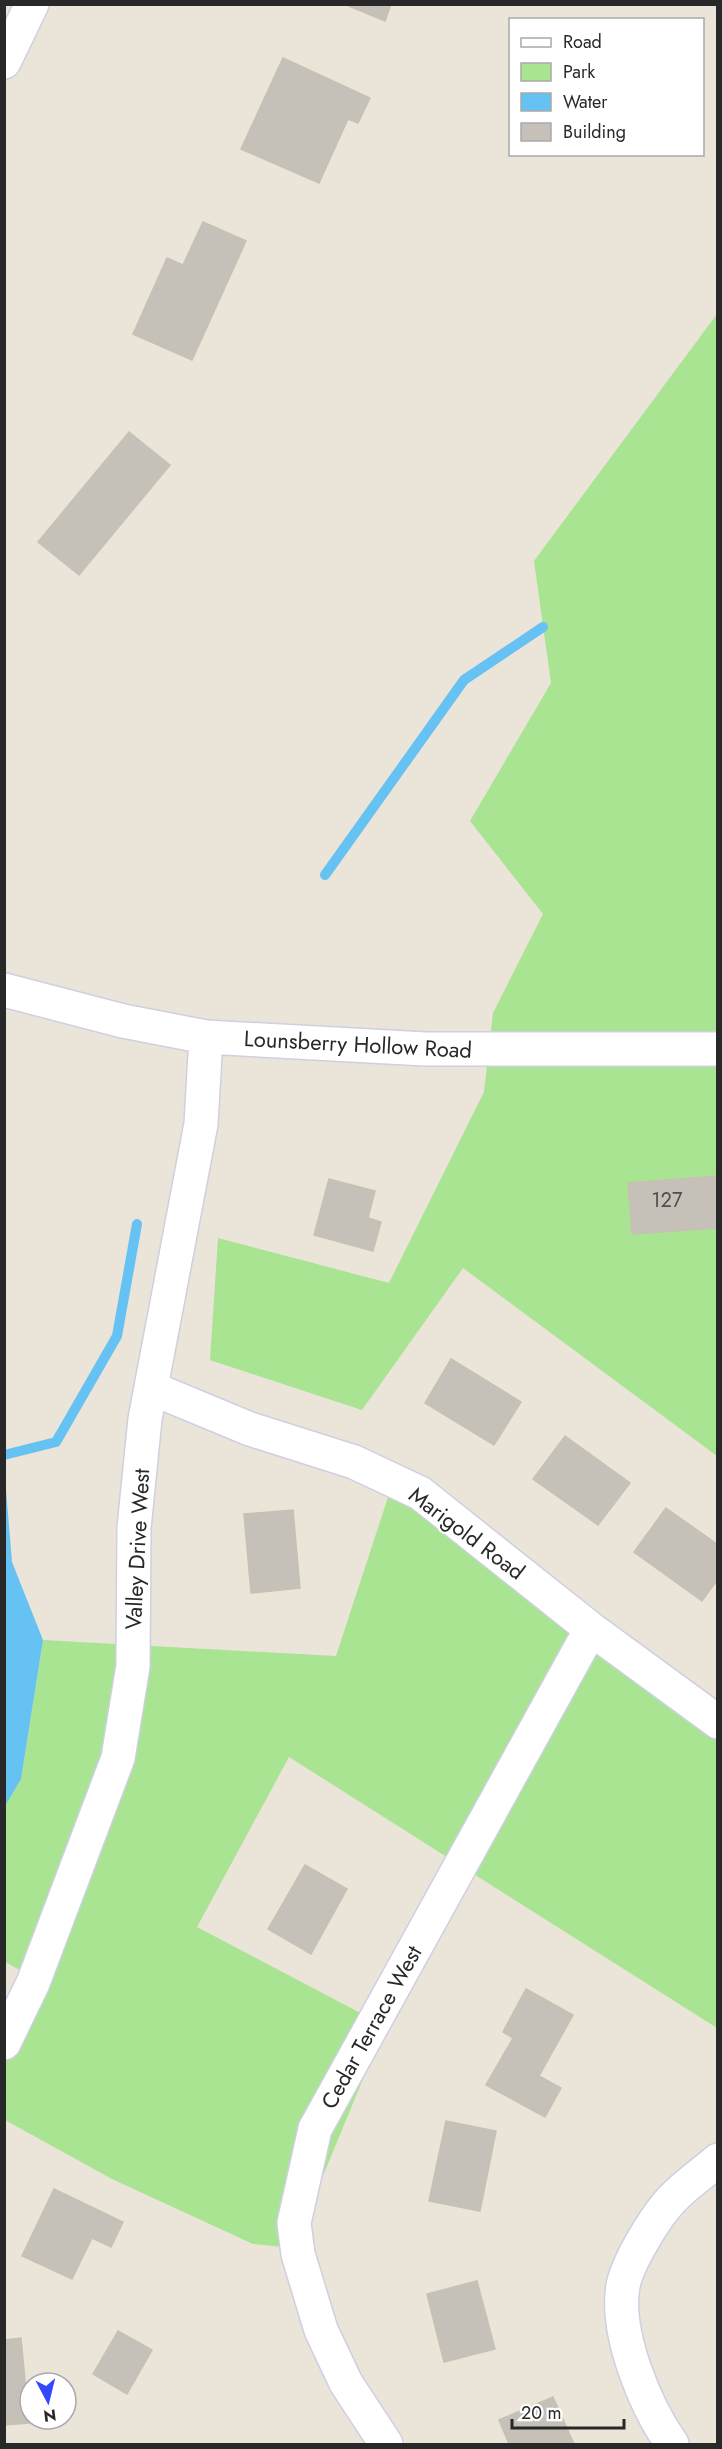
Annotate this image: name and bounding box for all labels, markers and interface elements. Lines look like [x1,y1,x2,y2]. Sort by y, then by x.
legend [509,18,704,156]
text: Road [563,29,602,55]
text: Park [563,59,595,85]
text: Water [563,89,608,115]
text: Building [563,119,626,145]
street label: Lounsberry Hollow Road [243,1022,473,1066]
house number: 127 [652,1186,683,1215]
street label: Valley Drive West [117,1467,157,1630]
street label: Marigold Road [402,1479,532,1587]
street label: Cedar Terrace West [313,1939,430,2115]
north arrow [18,2371,78,2431]
scale bar [512,2392,624,2430]
text: 20 m [521,2400,561,2426]
text: N [42,2403,57,2428]

